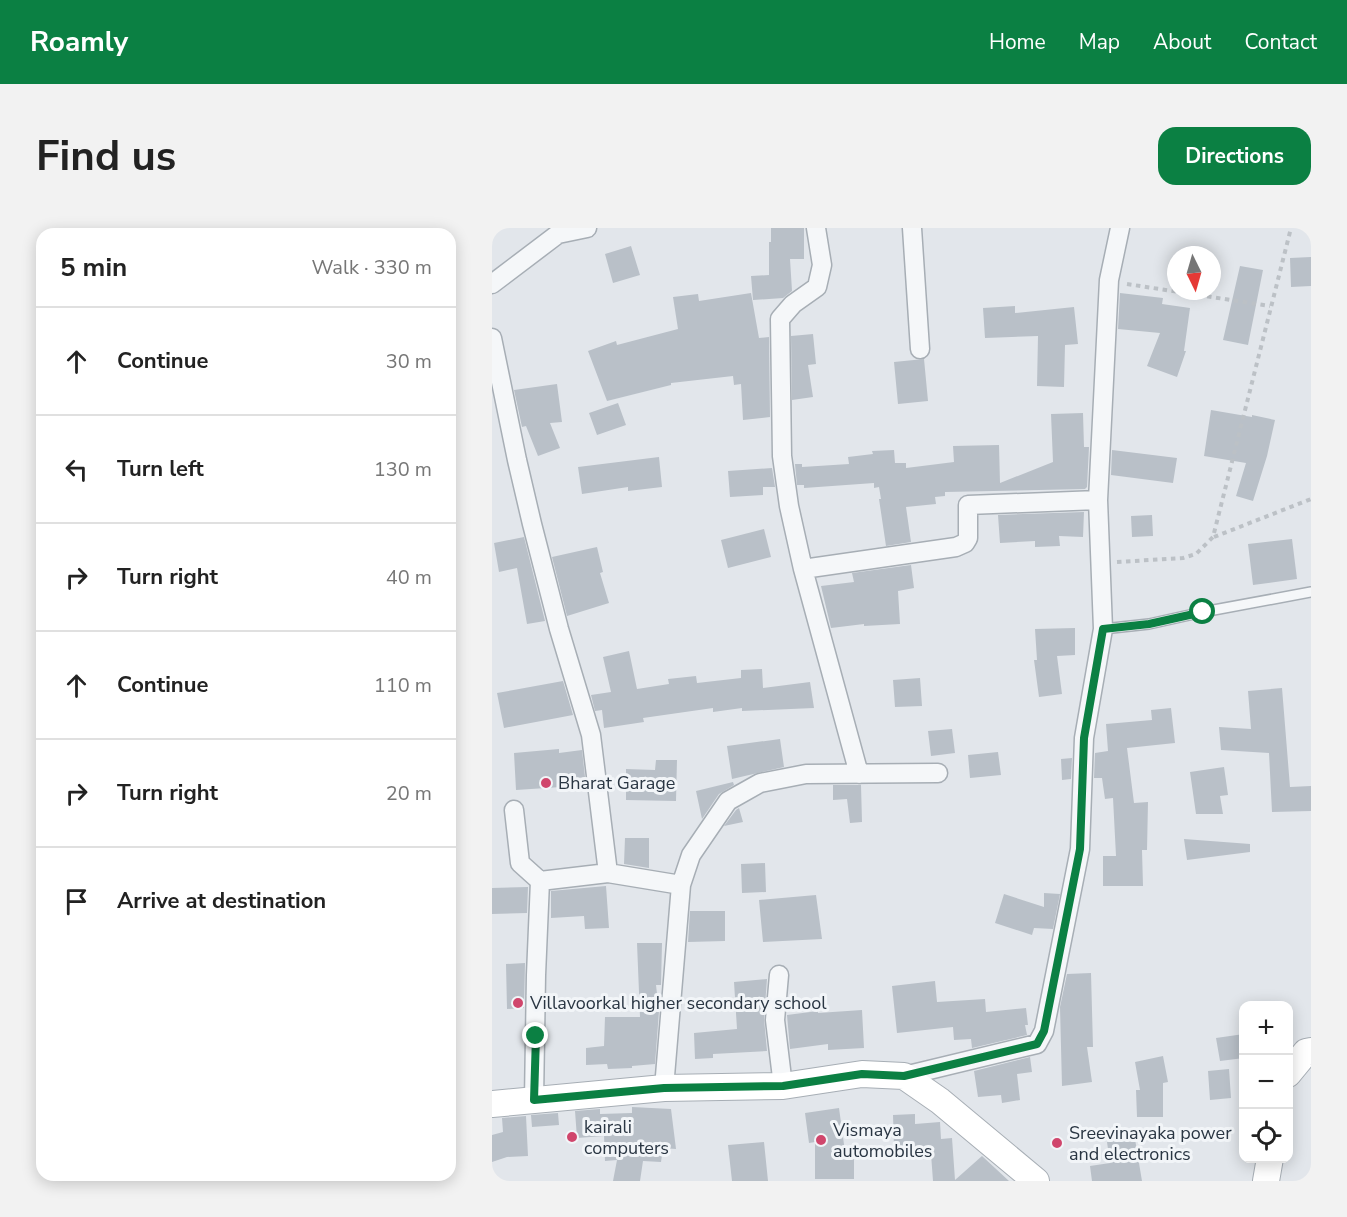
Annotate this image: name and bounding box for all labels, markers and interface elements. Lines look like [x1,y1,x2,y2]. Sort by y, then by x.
text: Roamly [30,23,128,61]
text: Home [989,28,1046,56]
text: Map [1079,28,1120,56]
text: About [1153,28,1211,56]
text: Contact [1244,28,1317,56]
button: Directions [1158,127,1311,185]
text: Find us [36,128,176,185]
north arrow [1167,246,1221,300]
text: 5 min [60,250,127,285]
text: Walk · 330 m [312,254,432,281]
icon: ahead [60,345,93,378]
text: Continue [117,346,208,376]
text: 30 m [386,348,432,375]
icon: left [60,453,93,486]
text: Turn left [117,454,204,484]
text: 130 m [374,456,432,483]
icon: right [60,561,93,594]
text: Turn right [117,562,218,592]
text: 40 m [386,564,432,591]
route start [1189,598,1215,624]
icon: ahead [60,669,93,702]
text: Continue [117,670,208,700]
text: 110 m [374,672,432,699]
place label: Bharat Garage [558,771,675,795]
marker: Bharat Garage [539,776,553,790]
icon: right [60,777,93,810]
text: Turn right [117,778,218,808]
text: 20 m [386,780,432,807]
icon: arrive [60,885,93,918]
text: Arrive at destination [117,886,326,916]
place label: Villavoorkal higher secondary school [529,991,827,1015]
marker: Villavoorkal higher secondary school [511,996,525,1010]
map controls [1239,1001,1293,1163]
button: + [1239,1001,1293,1055]
route end [522,1022,548,1048]
button: − [1239,1055,1293,1109]
button: locate [1239,1109,1293,1163]
place label: kairali computers [584,1115,669,1160]
place label: Vismaya automobiles [832,1118,932,1163]
place label: Sreevinayaka power and electronics [1069,1121,1232,1166]
marker: kairali computers [565,1130,579,1144]
marker: Vismaya automobiles [814,1133,828,1147]
marker: Sreevinayaka power and electronics [1050,1136,1064,1150]

